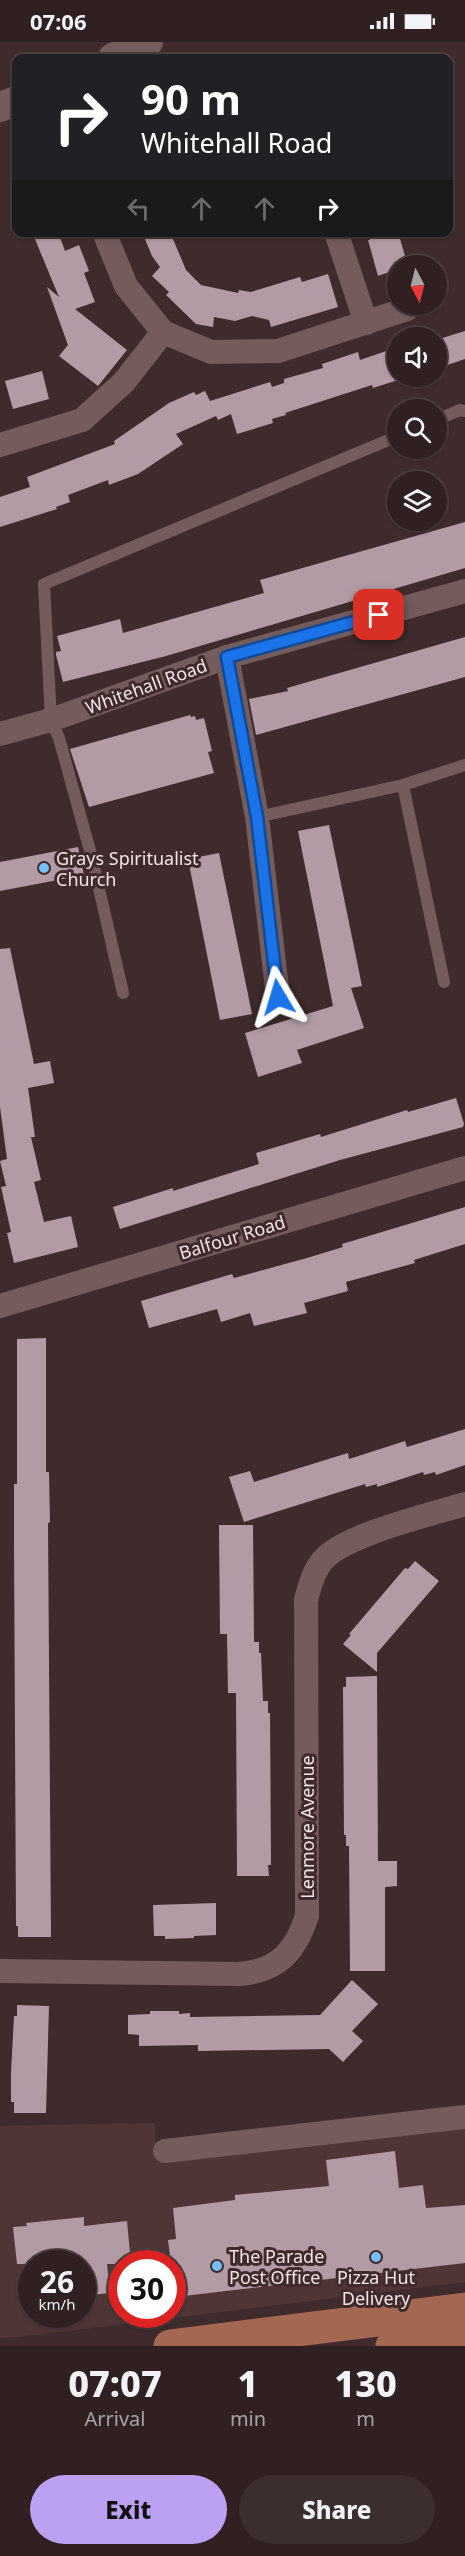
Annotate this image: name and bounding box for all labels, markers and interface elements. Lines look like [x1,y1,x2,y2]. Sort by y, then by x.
text: 07:06 [30,6,87,36]
text: 90 m [141,70,241,127]
icon: right [42,78,120,156]
text: Whitehall Road [141,124,332,161]
icon: left [122,192,155,225]
icon: ahead [185,192,218,225]
icon: ahead [248,192,281,225]
icon: right [311,192,344,225]
north arrow [387,255,447,315]
map controls [387,255,447,531]
button: sound [387,327,447,387]
button: search [387,399,447,459]
button: layers [387,471,447,531]
pin [353,589,404,640]
icon: arrive [362,598,395,631]
street label: Whitehall Road [82,653,210,719]
place label: Grays Spiritualist Church [56,846,199,891]
marker: Grays Spiritualist Church [37,861,51,875]
position arrow [246,965,310,1029]
street label: Balfour Road [176,1209,288,1265]
street label: Lenmore Avenue [295,1755,319,1899]
place label: The Parade Post Office [229,2244,324,2289]
speed limit sign: 30 [108,2250,186,2328]
marker: Pizza Hut Delivery [369,2250,383,2264]
marker: The Parade Post Office [210,2259,224,2273]
text: 26 [40,2261,74,2302]
place label: Pizza Hut Delivery [337,2265,416,2310]
text: km/h [39,2294,75,2314]
text: 07:07 [68,2359,162,2408]
text: 1 [238,2359,258,2408]
text: 130 [334,2359,397,2408]
text: Arrival [84,2405,145,2432]
text: min [230,2405,266,2432]
text: m [356,2405,375,2432]
button: Exit [30,2475,227,2544]
button: Share [239,2475,435,2544]

